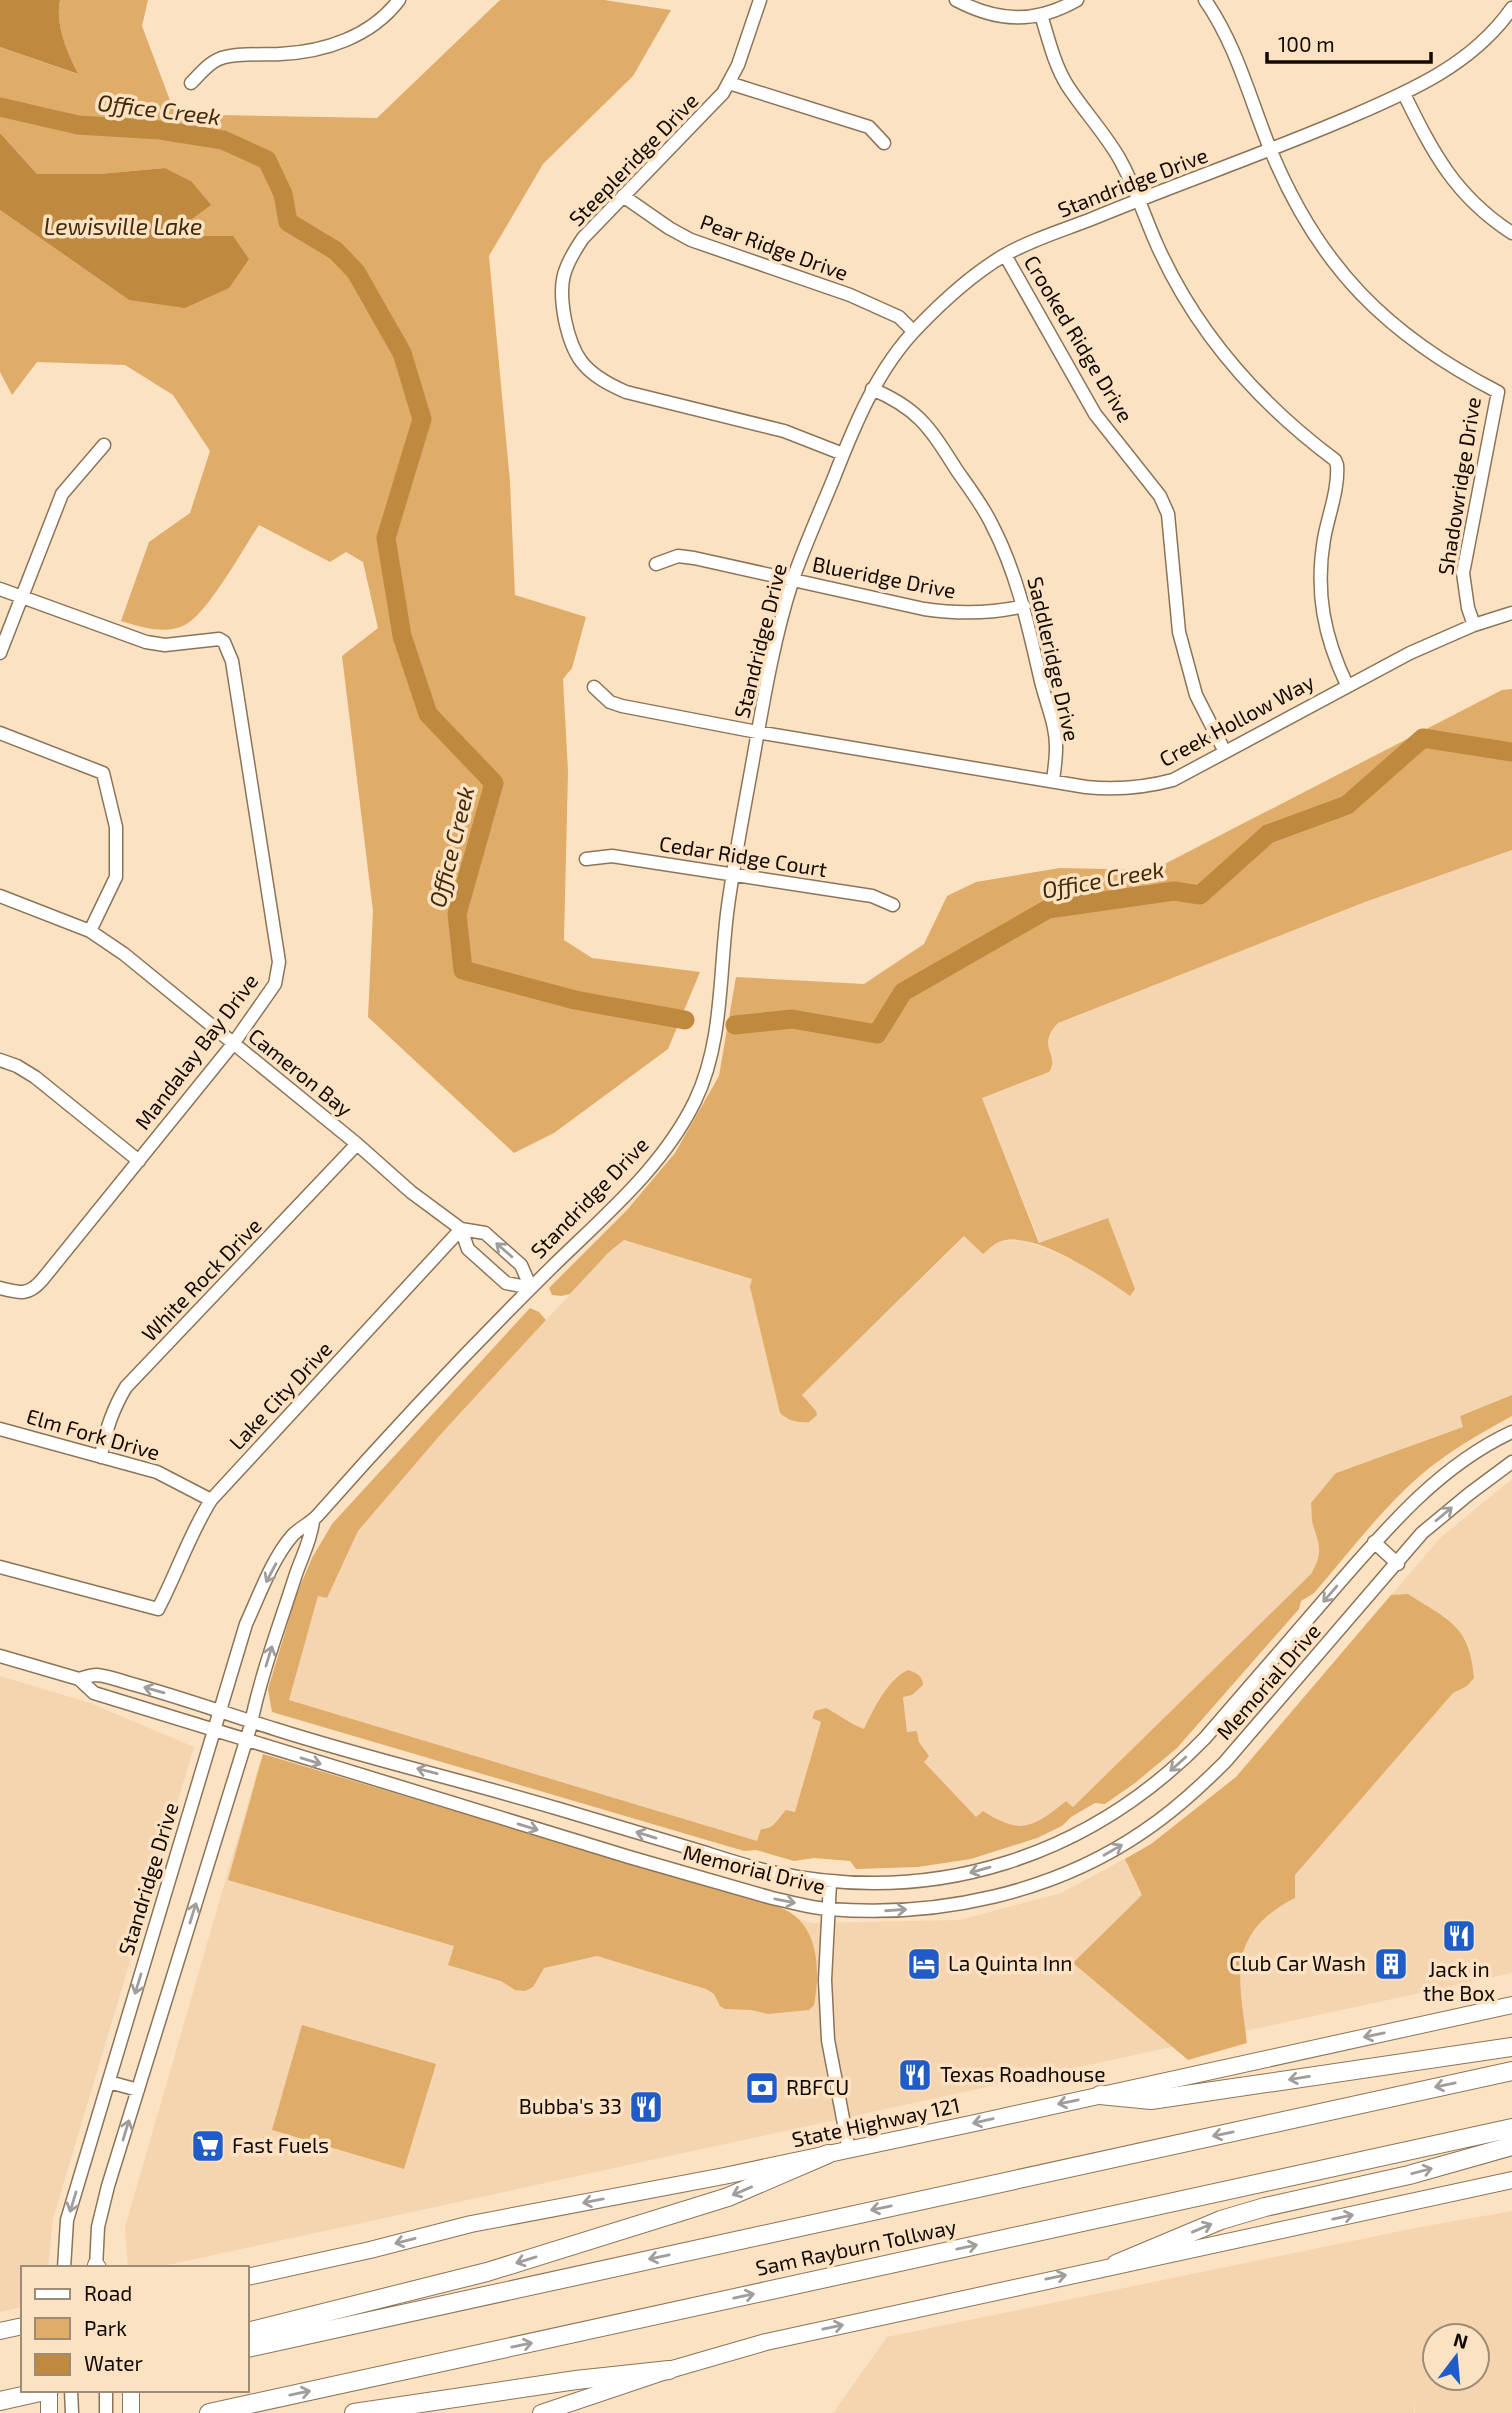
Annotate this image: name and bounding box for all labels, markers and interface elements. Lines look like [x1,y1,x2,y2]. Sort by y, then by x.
scale bar [1267,21,1432,65]
text: 100 m [1278,31,1335,56]
street label: Steepleridge Drive [563,87,703,231]
water label: Office Creek [96,88,222,130]
street label: Standridge Drive [1054,142,1211,222]
street label: Pear Ridge Drive [697,208,852,285]
water label: Lewisville Lake [44,212,202,240]
street label: Crooked Ridge Drive [1020,250,1139,426]
street label: Shadowridge Drive [1432,395,1485,577]
street label: Blueridge Drive [810,550,958,603]
street label: Standridge Drive [728,561,791,721]
street label: Saddleridge Drive [1023,574,1086,743]
street label: Creek Hollow Way [1155,668,1318,771]
water label: Office Creek [422,783,480,910]
street label: Cedar Ridge Court [658,830,829,881]
water label: Office Creek [1039,854,1166,904]
street label: Mandalay Bay Drive [129,968,263,1134]
street label: Cameron Bay [244,1023,358,1121]
street label: Standridge Drive [525,1131,653,1263]
street label: White Rock Drive [136,1212,266,1346]
one-way arrow [495,1242,513,1258]
street label: Lake City Drive [223,1336,336,1454]
street label: Elm Fork Drive [24,1403,163,1465]
one-way arrow [1435,1506,1453,1522]
one-way arrow [263,1562,277,1582]
one-way arrow [1322,1585,1338,1603]
street label: Memorial Drive [1211,1618,1325,1744]
one-way arrow [264,1645,277,1667]
one-way arrow [143,1683,165,1696]
one-way arrow [300,1755,322,1768]
one-way arrow [1170,1755,1187,1772]
one-way arrow [417,1764,439,1777]
street label: Standridge Drive [112,1799,183,1958]
one-way arrow [517,1821,539,1834]
one-way arrow [635,1827,657,1840]
street label: Memorial Drive [681,1839,828,1898]
one-way arrow [1103,1842,1123,1856]
one-way arrow [969,1864,992,1877]
one-way arrow [773,1895,796,1908]
one-way arrow [188,1902,201,1924]
one-way arrow [884,1903,907,1916]
restaurant icon: Jack in the Box [1440,1917,1478,1955]
hotel icon: La Quinta Inn [905,1945,943,1983]
building icon: Club Car Wash [1372,1945,1410,1983]
place label: La Quinta Inn [948,1950,1073,1976]
place label: Club Car Wash [1229,1950,1366,1975]
place label: Jack in the Box [1423,1956,1495,2005]
one-way arrow [131,1972,144,1994]
one-way arrow [1363,2029,1386,2043]
restaurant icon: Texas Roadhouse [896,2056,934,2094]
place label: Texas Roadhouse [940,2061,1106,2086]
bank icon: RBFCU [743,2069,781,2107]
one-way arrow [1288,2072,1311,2085]
place label: RBFCU [786,2074,849,2099]
one-way arrow [1434,2079,1457,2093]
restaurant icon: Bubba's 33 [627,2088,665,2126]
street label: State Highway 121 [789,2092,962,2152]
place label: Bubba's 33 [519,2093,622,2118]
one-way arrow [1057,2095,1080,2109]
one-way arrow [972,2116,994,2129]
one-way arrow [120,2119,133,2141]
supermarket icon: Fast Fuels [189,2127,227,2165]
one-way arrow [1212,2127,1235,2141]
place label: Fast Fuels [232,2132,329,2157]
one-way arrow [1410,2164,1433,2177]
one-way arrow [732,2185,754,2198]
one-way arrow [65,2190,78,2212]
one-way arrow [582,2195,605,2208]
one-way arrow [870,2202,893,2215]
one-way arrow [1331,2210,1354,2224]
street label: Sam Rayburn Tollway [753,2213,958,2280]
one-way arrow [1191,2221,1212,2234]
one-way arrow [394,2235,417,2248]
one-way arrow [955,2240,978,2254]
one-way arrow [648,2250,671,2264]
one-way arrow [515,2254,537,2267]
legend [21,2266,248,2392]
one-way arrow [1044,2270,1067,2284]
text: Road [84,2280,132,2305]
one-way arrow [732,2288,755,2302]
text: Park [84,2315,127,2340]
one-way arrow [821,2320,844,2333]
north arrow [1421,2322,1491,2392]
text: N [1451,2327,1471,2353]
one-way arrow [510,2337,533,2351]
text: Water [84,2350,143,2375]
one-way arrow [288,2386,311,2400]

